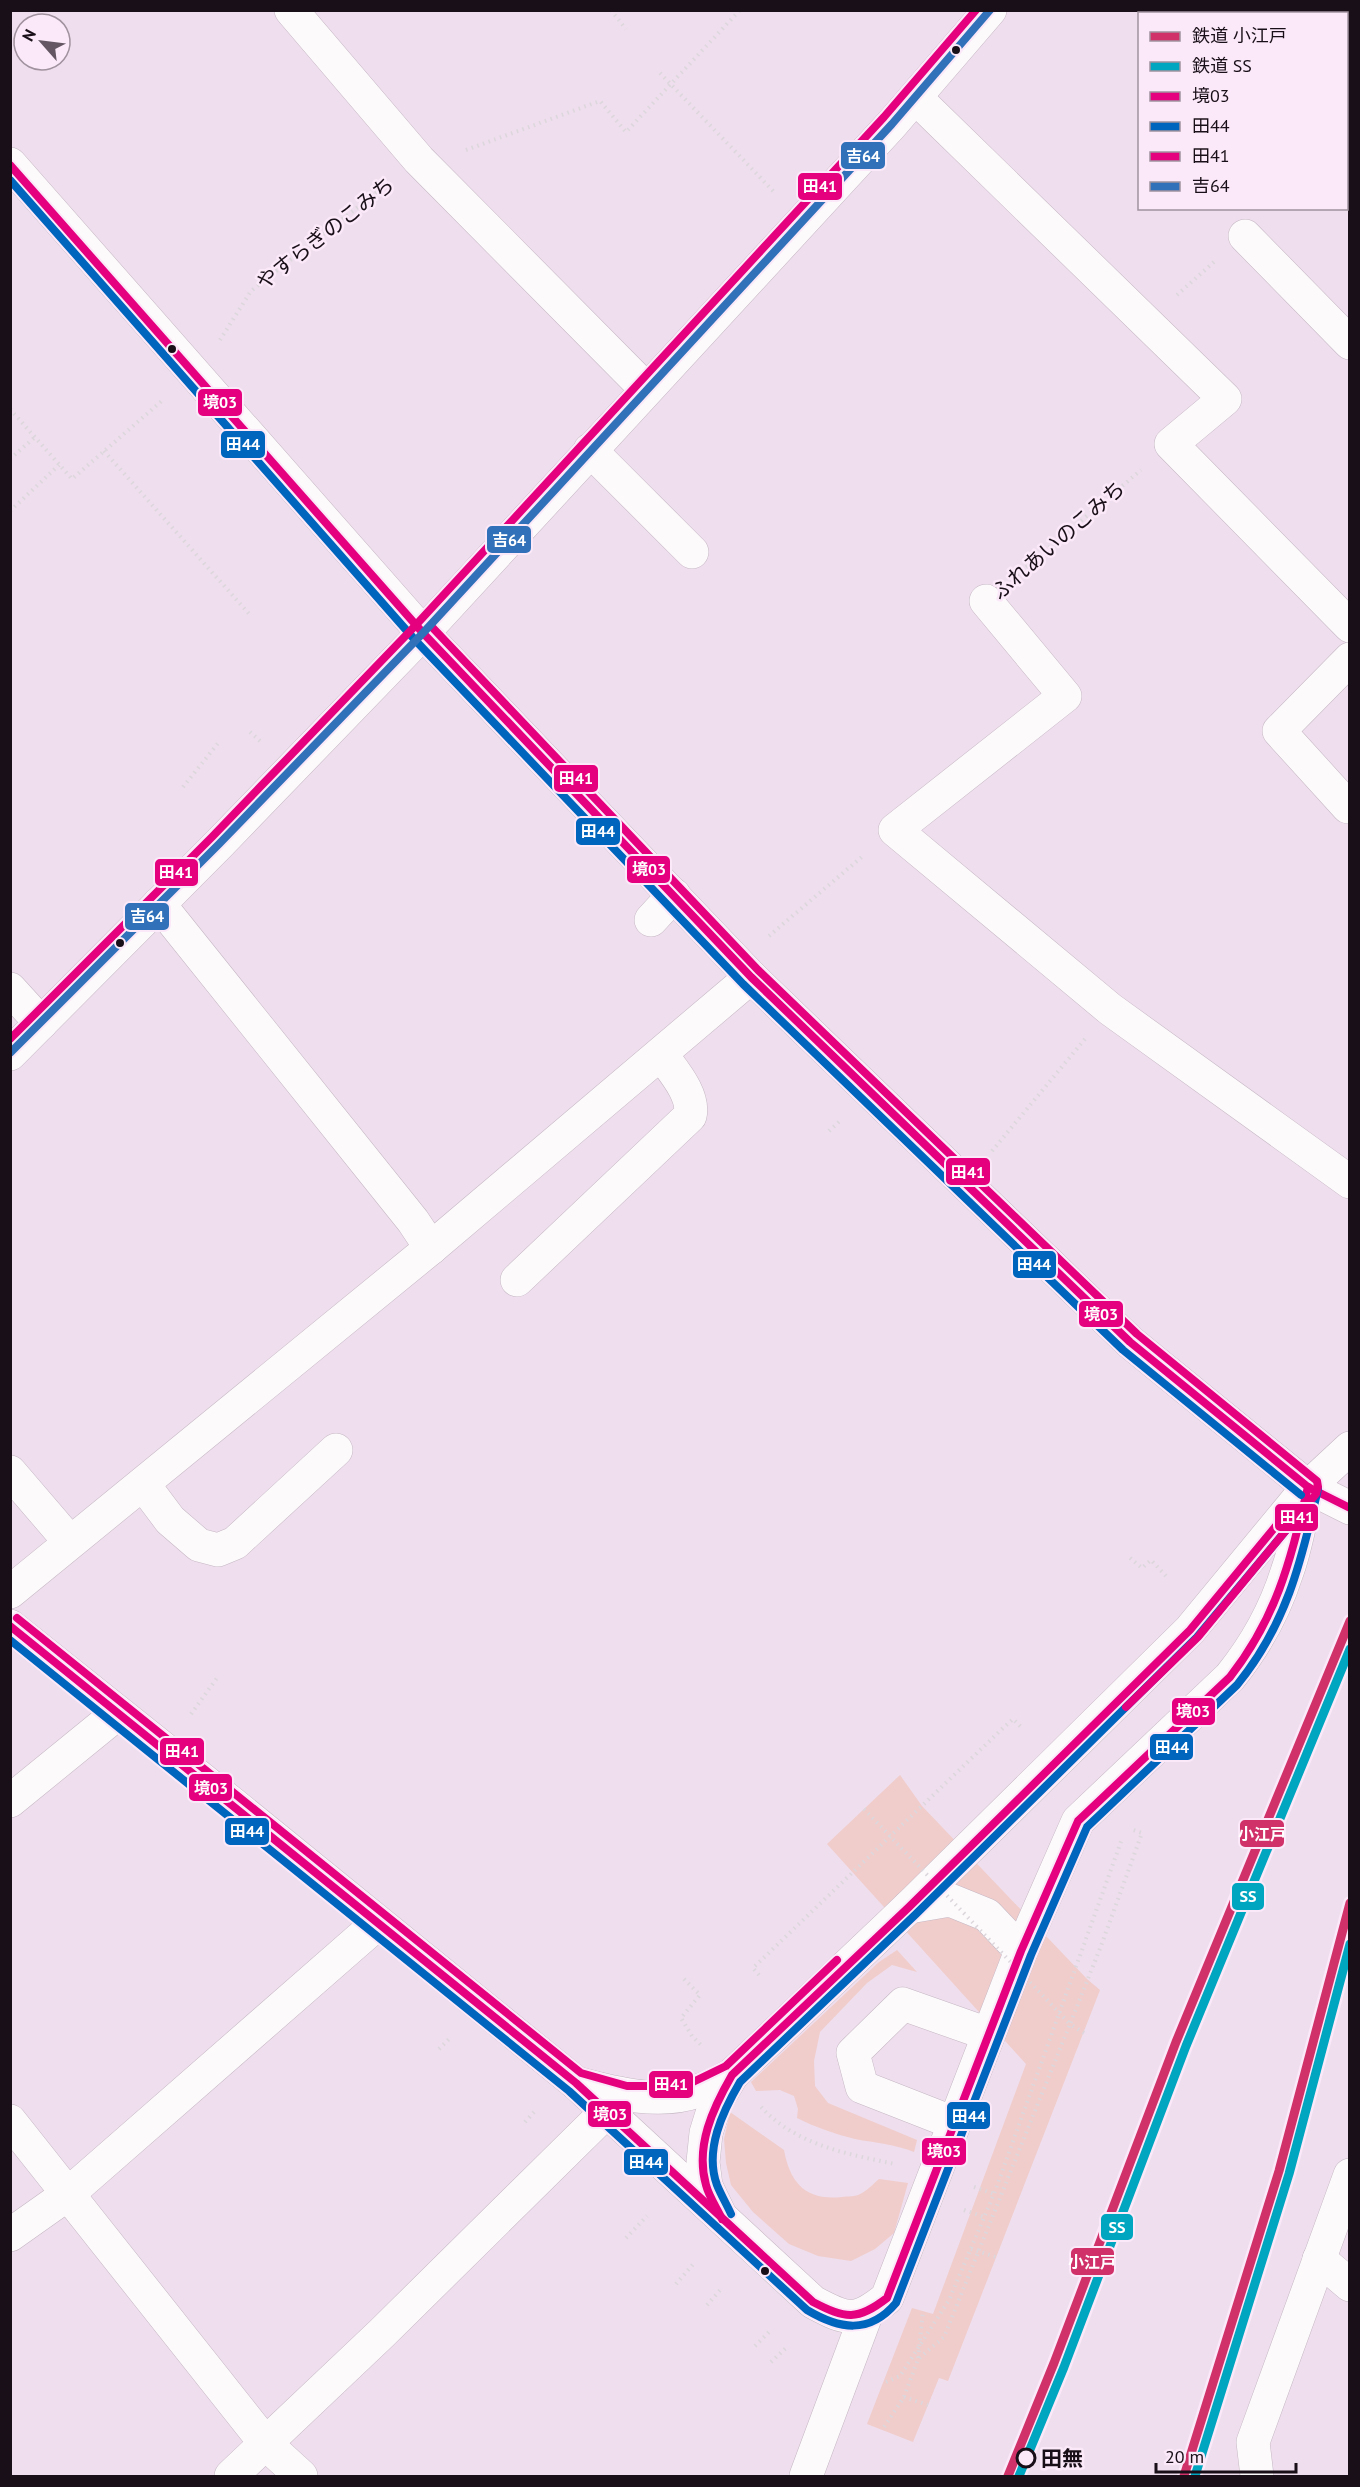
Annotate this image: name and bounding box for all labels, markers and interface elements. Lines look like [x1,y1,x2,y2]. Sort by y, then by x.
north arrow [12,12,72,72]
legend [1138,12,1348,210]
text: 鉄道 小江戸 [1192,24,1287,47]
text: N [17,26,40,44]
unlabelled marker [950,44,962,56]
text: 鉄道 SS [1192,54,1252,77]
text: 境03 [1192,84,1230,107]
text: 田44 [1192,114,1230,137]
line badge: 吉64 [840,141,886,170]
text: 田41 [1192,144,1230,167]
text: 吉64 [846,146,880,166]
street label: やすらぎのこみち [250,171,400,295]
line badge: 田41 [797,172,843,201]
text: 吉64 [1192,174,1230,197]
text: 田41 [803,176,837,196]
unlabelled marker [166,343,178,355]
line badge: 境03 [197,388,243,417]
text: 境03 [203,392,237,412]
line badge: 田44 [220,430,266,459]
text: 田44 [226,434,260,454]
street label: ふれあいのこみち [986,475,1130,605]
line badge: 吉64 [486,525,532,554]
text: 吉64 [492,530,526,550]
line badge: 田41 [553,764,599,793]
text: 田41 [559,768,593,788]
line badge: 田44 [575,817,621,846]
text: 田44 [581,821,615,841]
line badge: 境03 [626,855,671,884]
line badge: 田41 [154,858,199,887]
text: 境03 [632,859,666,879]
text: 田41 [159,862,193,882]
line badge: 吉64 [124,902,170,931]
text: 吉64 [130,906,164,926]
unlabelled marker [114,937,126,949]
line badge: 田41 [945,1157,991,1186]
text: 田41 [951,1162,985,1182]
line badge: 田44 [1012,1250,1057,1279]
text: 田44 [1017,1254,1051,1274]
line badge: 境03 [1078,1300,1124,1328]
text: 境03 [1084,1304,1118,1324]
line badge: 田41 [1274,1503,1319,1532]
text: 田41 [1280,1507,1314,1527]
line badge: 境03 [1171,1697,1216,1726]
text: 境03 [1176,1701,1210,1721]
line badge: 田44 [1149,1733,1194,1761]
line badge: 田41 [159,1737,205,1766]
text: 田44 [1155,1737,1189,1757]
text: 田41 [165,1741,199,1761]
line badge: 境03 [188,1773,233,1802]
text: 境03 [194,1778,228,1798]
line badge: 田44 [224,1817,270,1846]
line badge: 小江戸 [1239,1819,1285,1848]
text: 田44 [230,1821,264,1841]
text: 小江戸 [1238,1824,1286,1844]
line badge: SS [1231,1882,1265,1911]
text: SS [1240,1886,1256,1906]
line badge: 田41 [648,2070,694,2099]
text: 田41 [654,2074,688,2094]
line badge: 境03 [587,2100,632,2128]
line badge: 田44 [946,2101,991,2130]
text: 境03 [593,2104,627,2124]
text: 田44 [952,2106,986,2126]
line badge: 境03 [921,2137,967,2166]
text: 境03 [927,2141,961,2161]
line badge: 田44 [623,2148,669,2176]
text: 田44 [629,2152,663,2172]
line badge: SS [1100,2213,1134,2241]
text: SS [1109,2217,1125,2237]
line badge: 小江戸 [1070,2247,1115,2276]
text: 小江戸 [1068,2252,1116,2272]
unlabelled marker [759,2265,771,2277]
scale bar [1156,2436,1296,2474]
place label: 田無 [1041,2445,1083,2472]
text: 20 m [1165,2445,1204,2468]
marker: 田無 [1016,2448,1036,2468]

